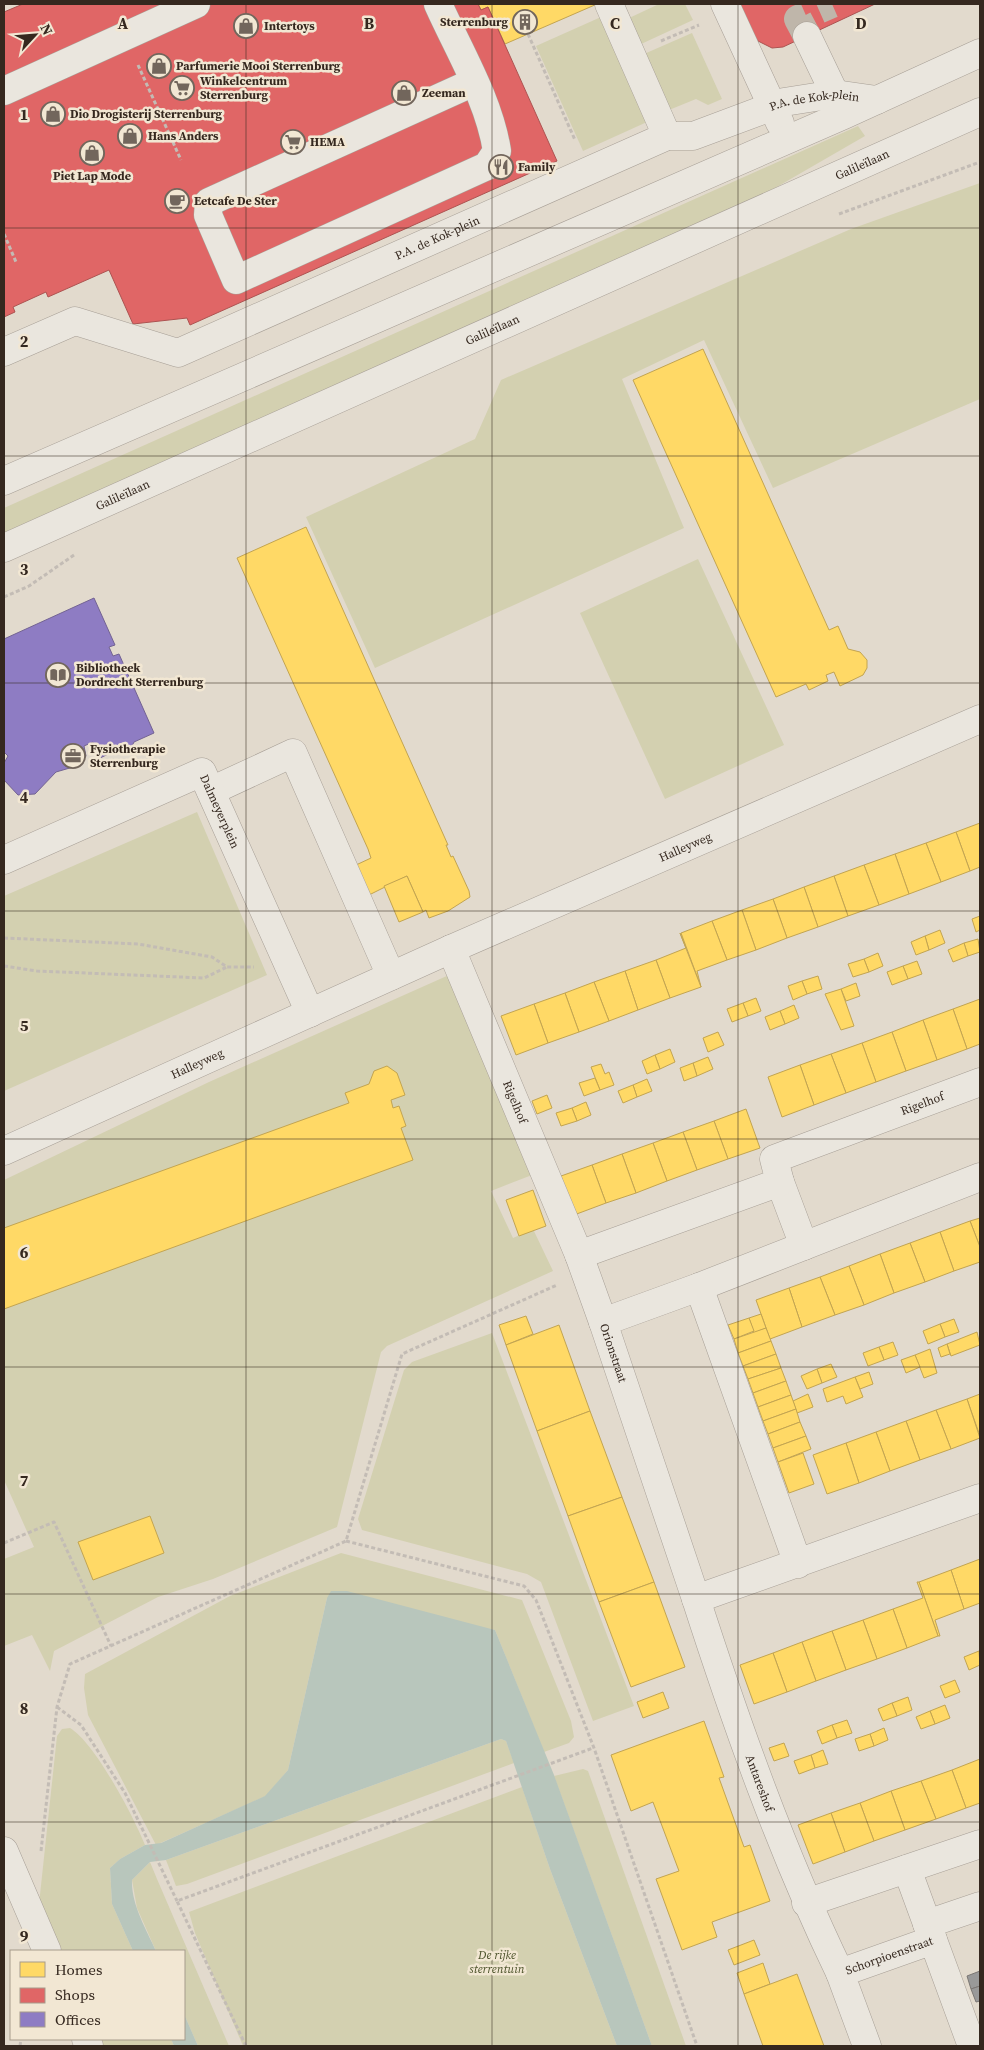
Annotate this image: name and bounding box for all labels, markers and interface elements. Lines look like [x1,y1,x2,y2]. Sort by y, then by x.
building icon: Sterrenburg [512,9,538,35]
north arrow [10,10,60,60]
text: A [118,12,129,34]
text: B [364,12,375,34]
text: C [610,12,620,34]
text: D [855,12,867,34]
shop icon: Intertoys [233,13,259,39]
place label: Sterrenburg [440,14,508,30]
place label: Intertoys [264,18,315,34]
text: N [35,20,58,38]
shop icon: Parfumerie Mooi Sterrenburg [146,53,172,79]
place label: Parfumerie Mooi Sterrenburg [176,58,341,74]
place label: Winkelcentrum Sterrenburg [200,73,287,103]
supermarket icon: Winkelcentrum Sterrenburg [169,75,195,101]
shop icon: Zeeman [391,80,417,106]
place label: Zeeman [422,85,466,101]
street label: P.A. de Kok-plein [767,86,860,115]
shop icon: Dio Drogisterij Sterrenburg [40,101,66,127]
text: 1 [20,103,28,125]
place label: Dio Drogisterij Sterrenburg [70,106,223,122]
shop icon: Hans Anders [117,123,143,149]
place label: Hans Anders [148,128,219,144]
supermarket icon: HEMA [280,129,306,155]
place label: HEMA [310,134,345,150]
shop icon: Piet Lap Mode [79,140,105,166]
street label: Galileïlaan [833,146,892,184]
restaurant icon: Family [488,154,514,180]
place label: Family [518,159,556,175]
place label: Piet Lap Mode [53,168,131,184]
cafe icon: Eetcafe De Ster [164,188,190,214]
place label: Eetcafe De Ster [194,193,277,209]
street label: P.A. de Kok-plein [392,212,482,264]
street label: Galileïlaan [463,311,522,349]
text: 2 [20,330,29,352]
street label: Galileïlaan [93,476,152,514]
text: 3 [20,558,29,580]
place label: Bibliotheek Dordrecht Sterrenburg [76,660,204,690]
library icon: Bibliotheek Dordrecht Sterrenburg [45,662,71,688]
place label: Fysiotherapie Sterrenburg [90,741,165,771]
office icon: Fysiotherapie Sterrenburg [60,743,86,769]
street label: Dalmeyerplein [196,772,243,851]
text: 4 [20,786,29,808]
street label: Halleyweg [656,829,714,866]
text: 5 [20,1014,29,1036]
street label: Halleyweg [168,1045,226,1083]
street label: Rigelhof [499,1078,532,1128]
street label: Rigelhof [898,1088,948,1119]
text: 6 [20,1241,29,1263]
street label: Orionstraat [596,1321,631,1385]
text: 7 [20,1469,29,1491]
text: 8 [20,1697,28,1719]
street label: Antareshof [742,1753,778,1816]
text: 9 [20,1925,29,1947]
street label: Schorpioenstraat [843,1933,935,1978]
park label: De rijke sterrentuin [469,1947,525,1977]
legend [10,1950,185,2040]
text: Homes [55,1959,102,1980]
text: Shops [55,1984,95,2005]
text: Offices [55,2009,101,2030]

